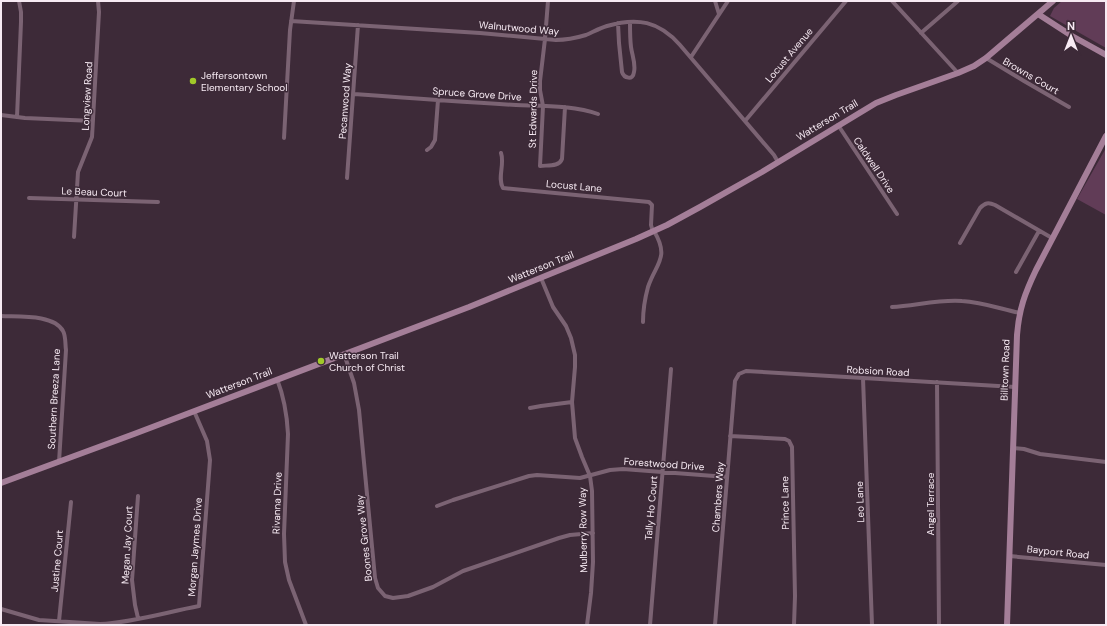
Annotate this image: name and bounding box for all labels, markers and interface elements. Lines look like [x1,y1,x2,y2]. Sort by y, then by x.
north arrow [1051,16,1091,56]
street label: Walnutwood Way [478,18,560,38]
text: N [1067,19,1075,33]
street label: Locust Avenue [762,25,816,85]
street label: Browns Court [1001,55,1062,97]
street label: Longview Road [79,61,95,131]
street label: Pecanwood Way [336,62,354,140]
place label: Jeffersontown Elementary School [201,69,288,94]
street label: St Edwards Drive [526,69,540,148]
marker: Jeffersontown Elementary School [188,76,198,86]
street label: Spruce Grove Drive [432,84,522,104]
street label: Watterson Trail [794,96,860,144]
street label: Caldwell Drive [850,134,898,196]
street label: Locust Lane [546,177,603,195]
street label: Le Beau Court [61,184,127,200]
street label: Watterson Trail [506,248,576,286]
street label: Billtown Road [997,339,1013,401]
street label: Southern Breeza Lane [45,348,63,450]
place label: Watterson Trail Church of Christ [329,349,405,374]
marker: Watterson Trail Church of Christ [316,356,326,366]
street label: Robsion Road [846,363,910,379]
street label: Watterson Trail [204,364,274,402]
street label: Forestwood Drive [623,455,705,473]
street label: Chambers Way [709,461,727,533]
street label: Rivanna Drive [269,471,285,534]
street label: Angel Terrace [924,472,937,535]
street label: Tally Ho Court [642,475,660,541]
street label: Prince Lane [778,476,792,530]
street label: Leo Lane [853,481,867,523]
street label: Mulberry Row Way [576,487,590,573]
street label: Boones Grove Way [353,494,375,582]
street label: Morgan Jaymes Drive [185,497,205,597]
street label: Megan Jay Court [118,505,136,585]
street label: Justine Court [48,529,66,593]
street label: Bayport Road [1026,542,1090,562]

